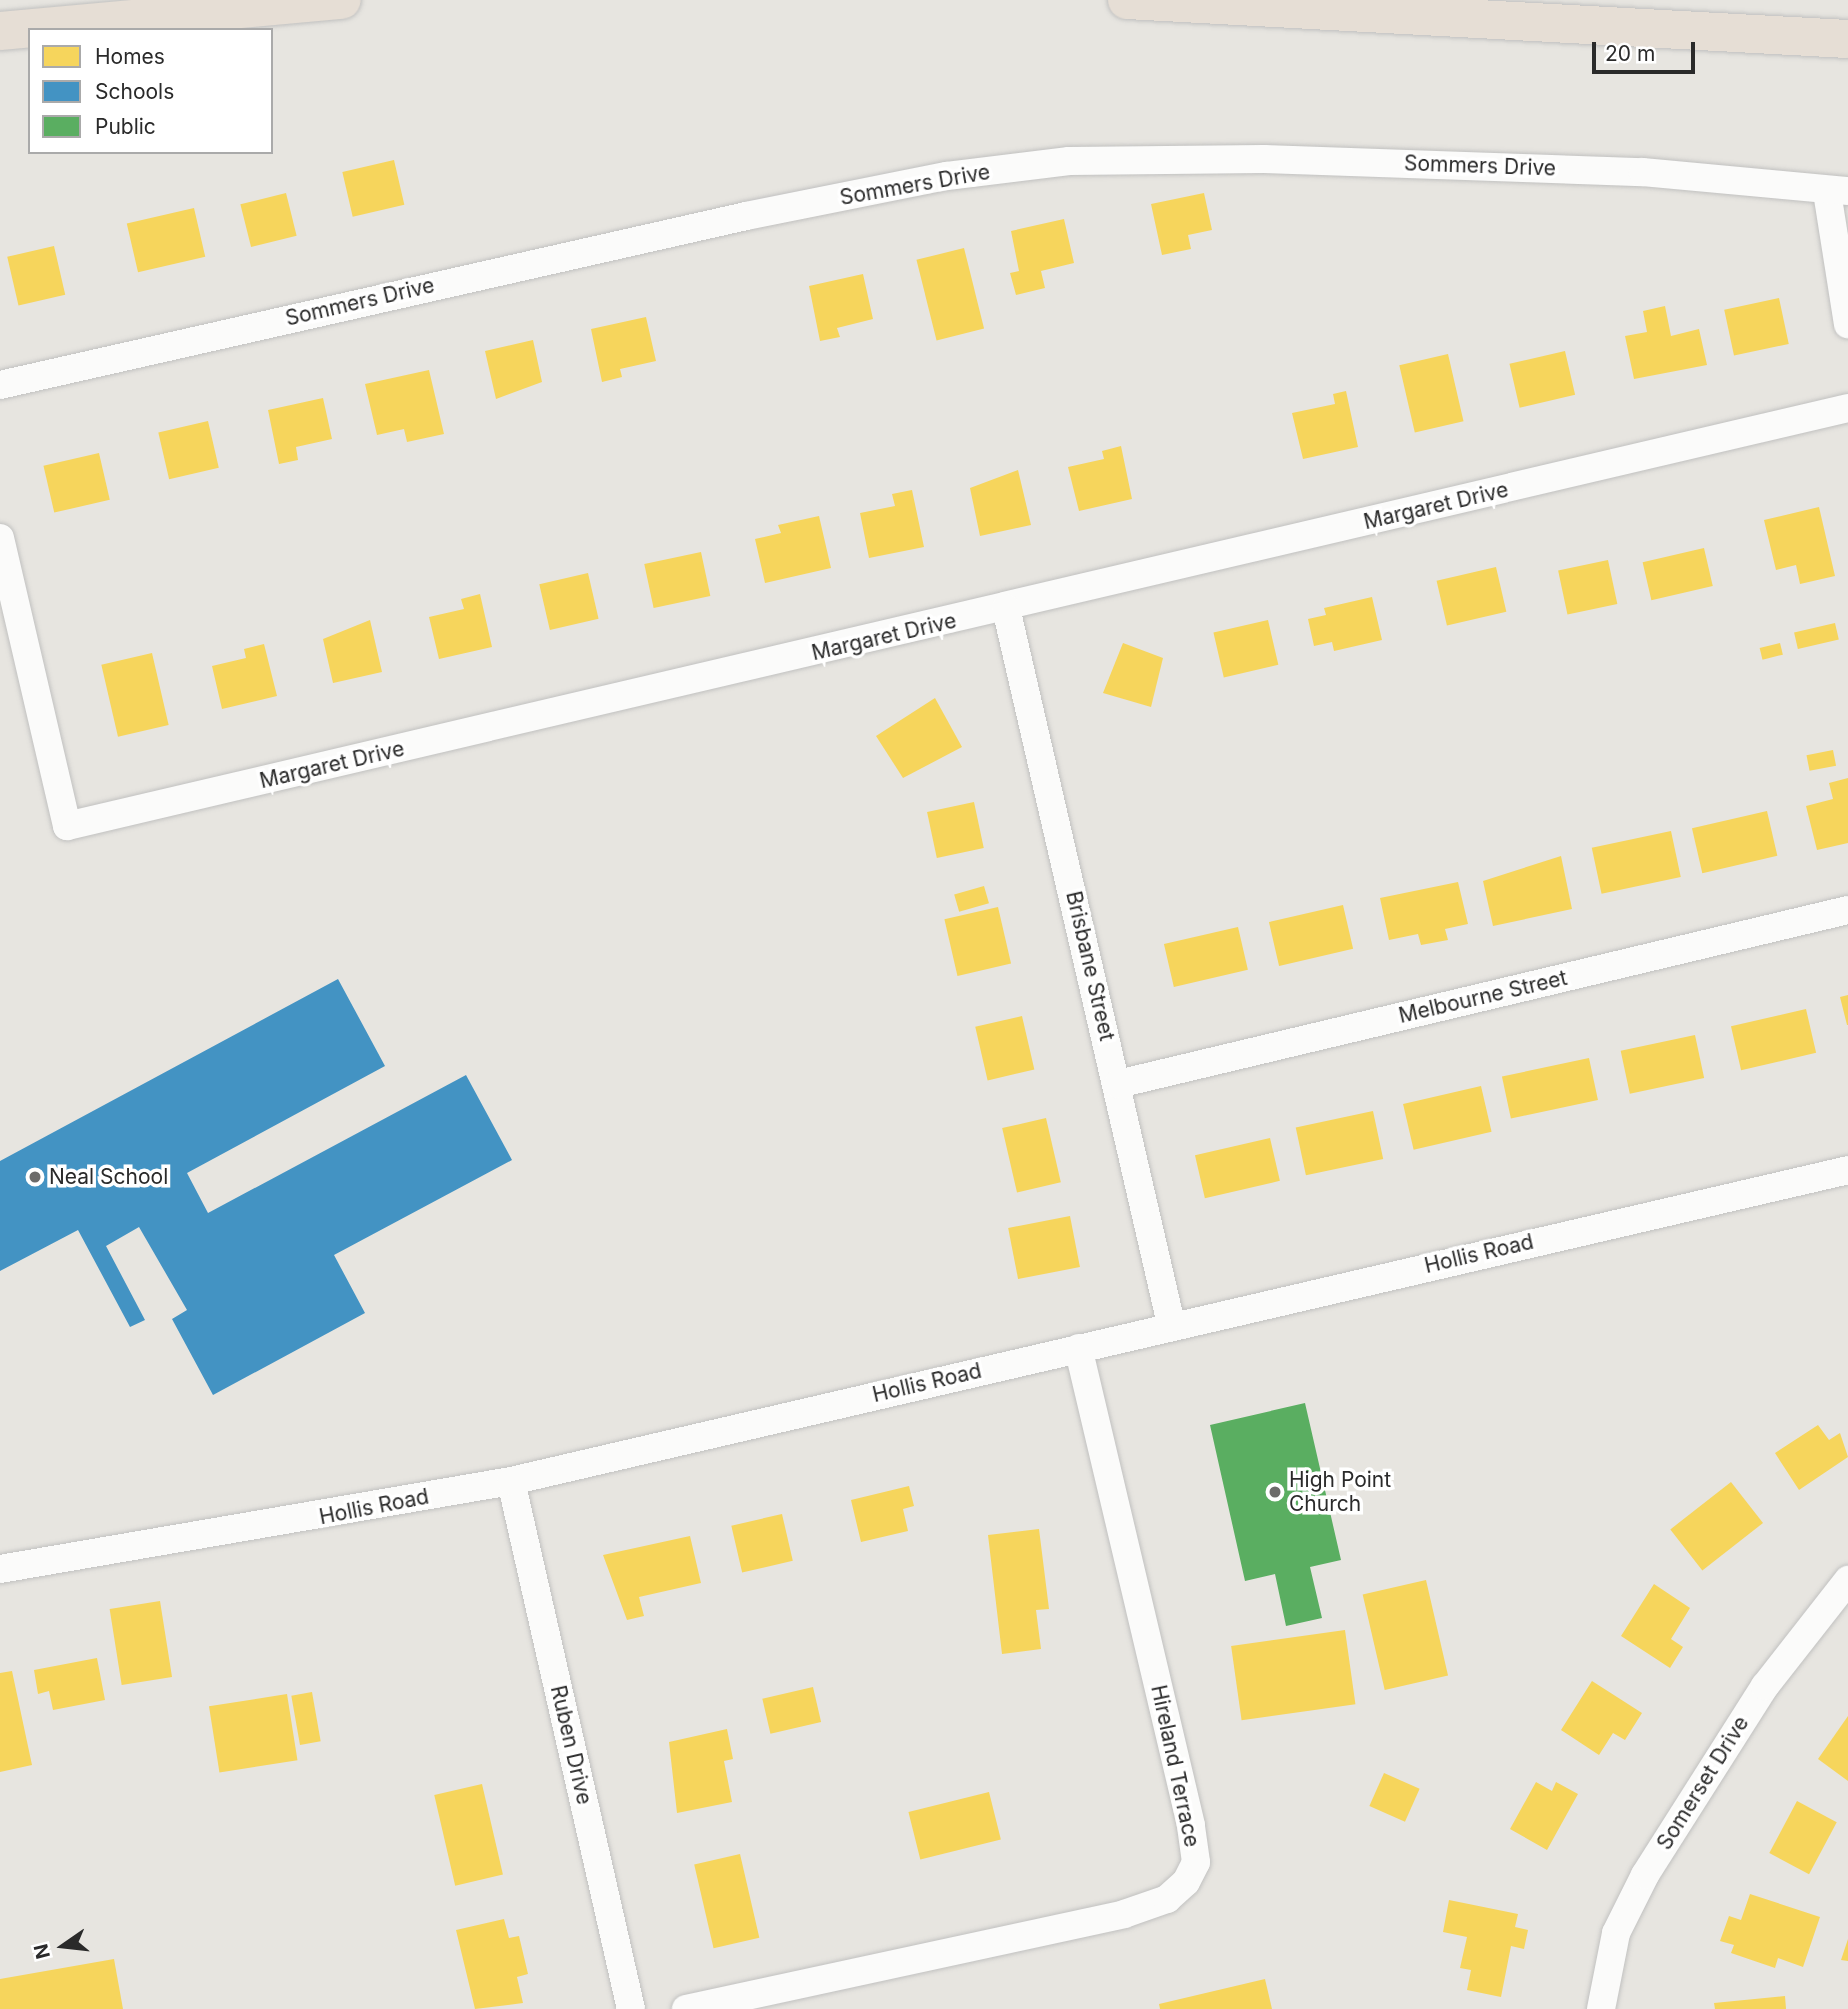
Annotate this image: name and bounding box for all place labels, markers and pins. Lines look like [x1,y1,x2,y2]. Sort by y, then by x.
place label: Neal School [49,1164,168,1190]
marker: Neal School [27,1169,43,1185]
place label: High Point Church [1289,1467,1391,1517]
marker: High Point Church [1267,1484,1283,1500]

